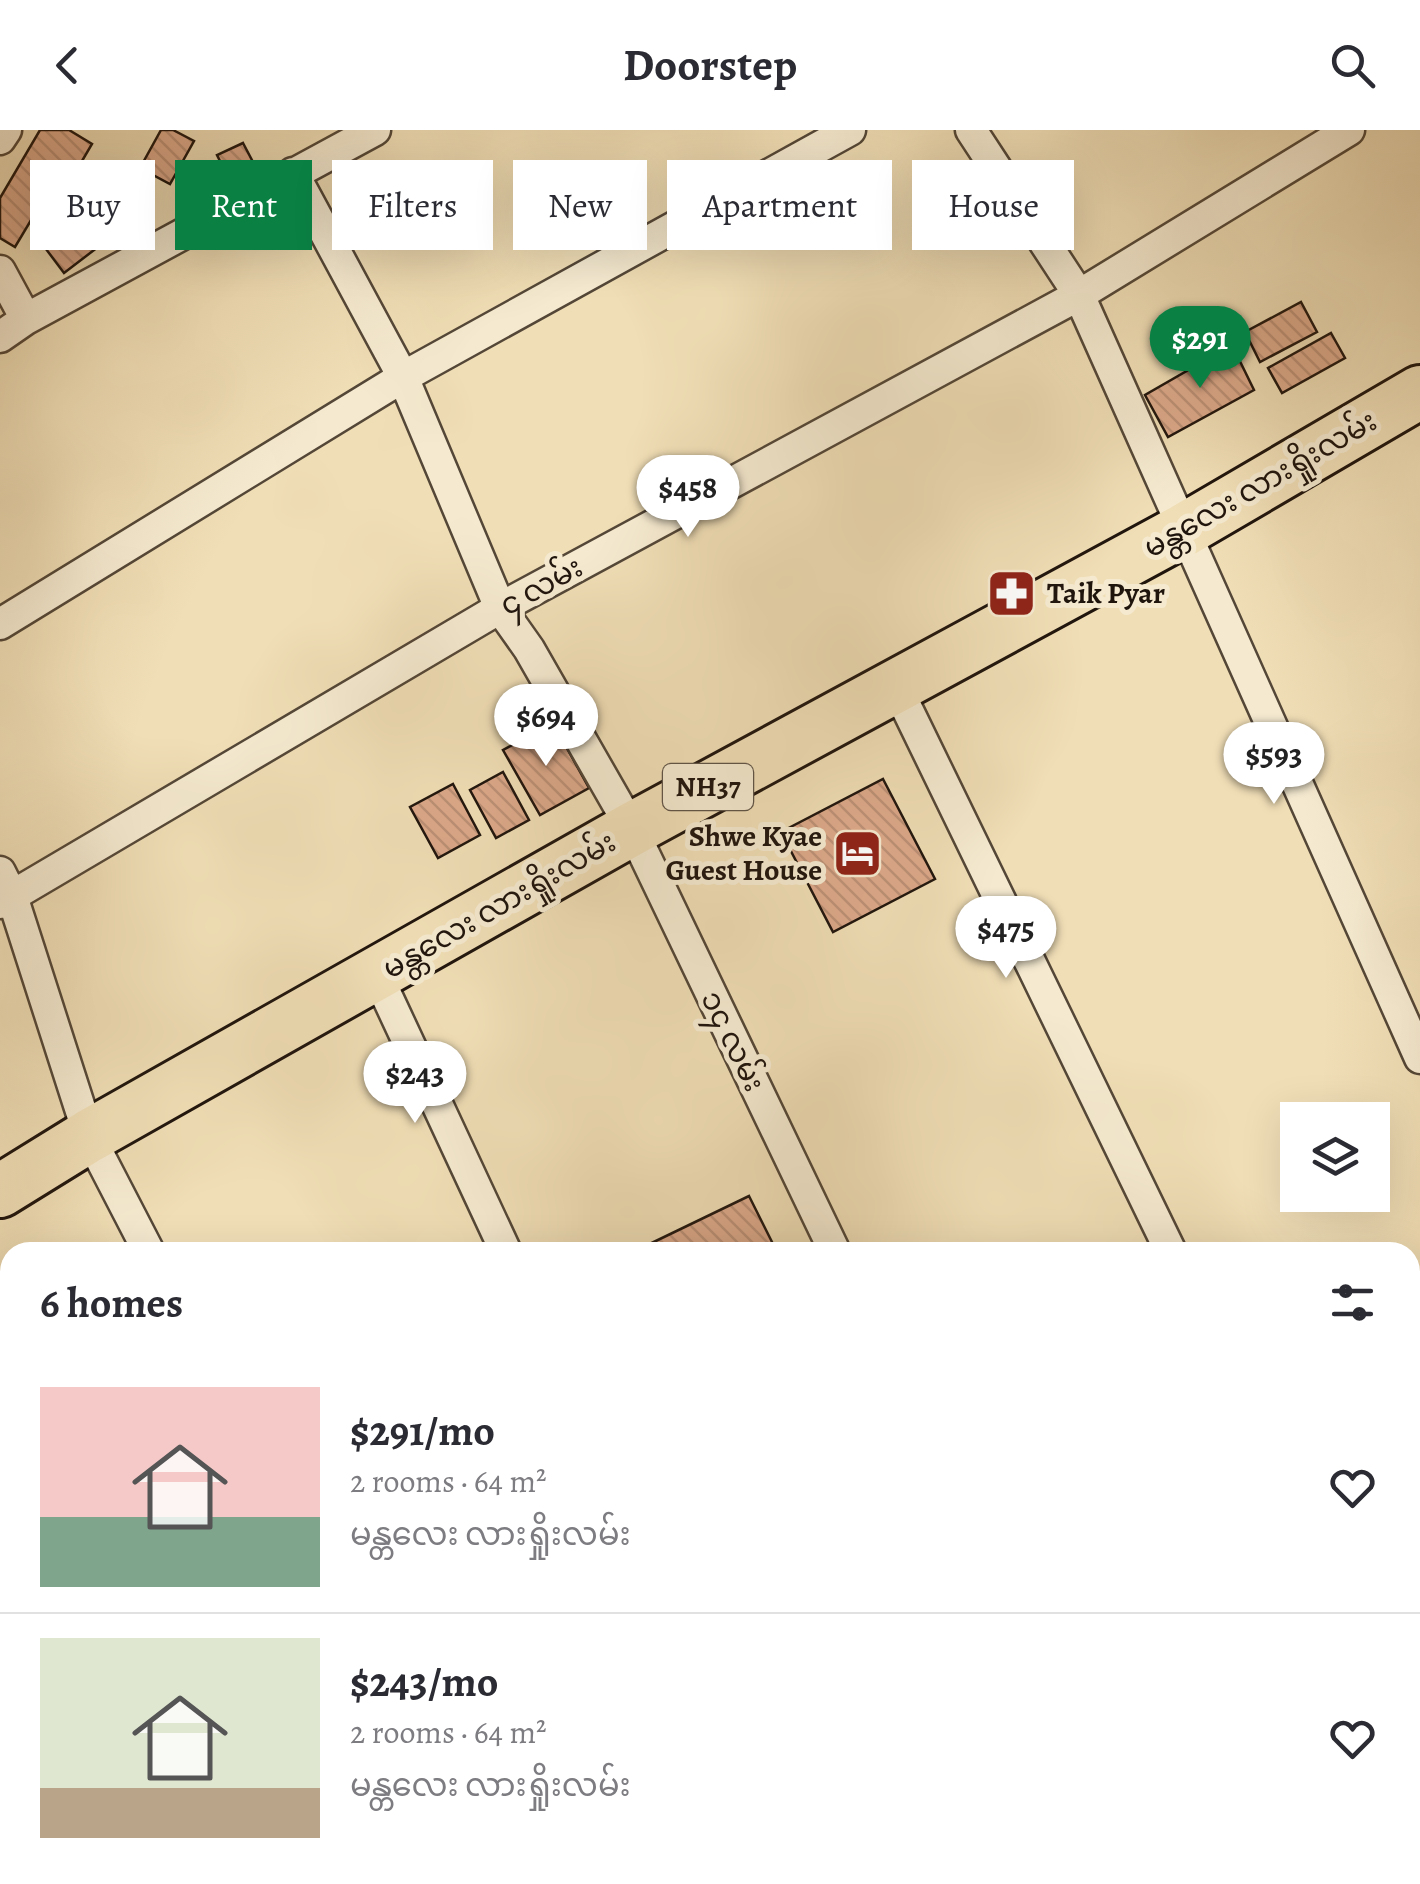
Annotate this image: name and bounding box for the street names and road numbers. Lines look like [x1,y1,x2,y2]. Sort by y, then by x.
street label: မန္တလေး လားရှိုးလမ်း [1135,399,1386,571]
street label: ၄ လမ်း [491,545,592,629]
road number: NH37 [663,764,753,810]
street label: မန္တလေး လားရှိုးလမ်း [374,820,625,992]
street label: ၁၄ လမ်း [687,983,776,1100]

